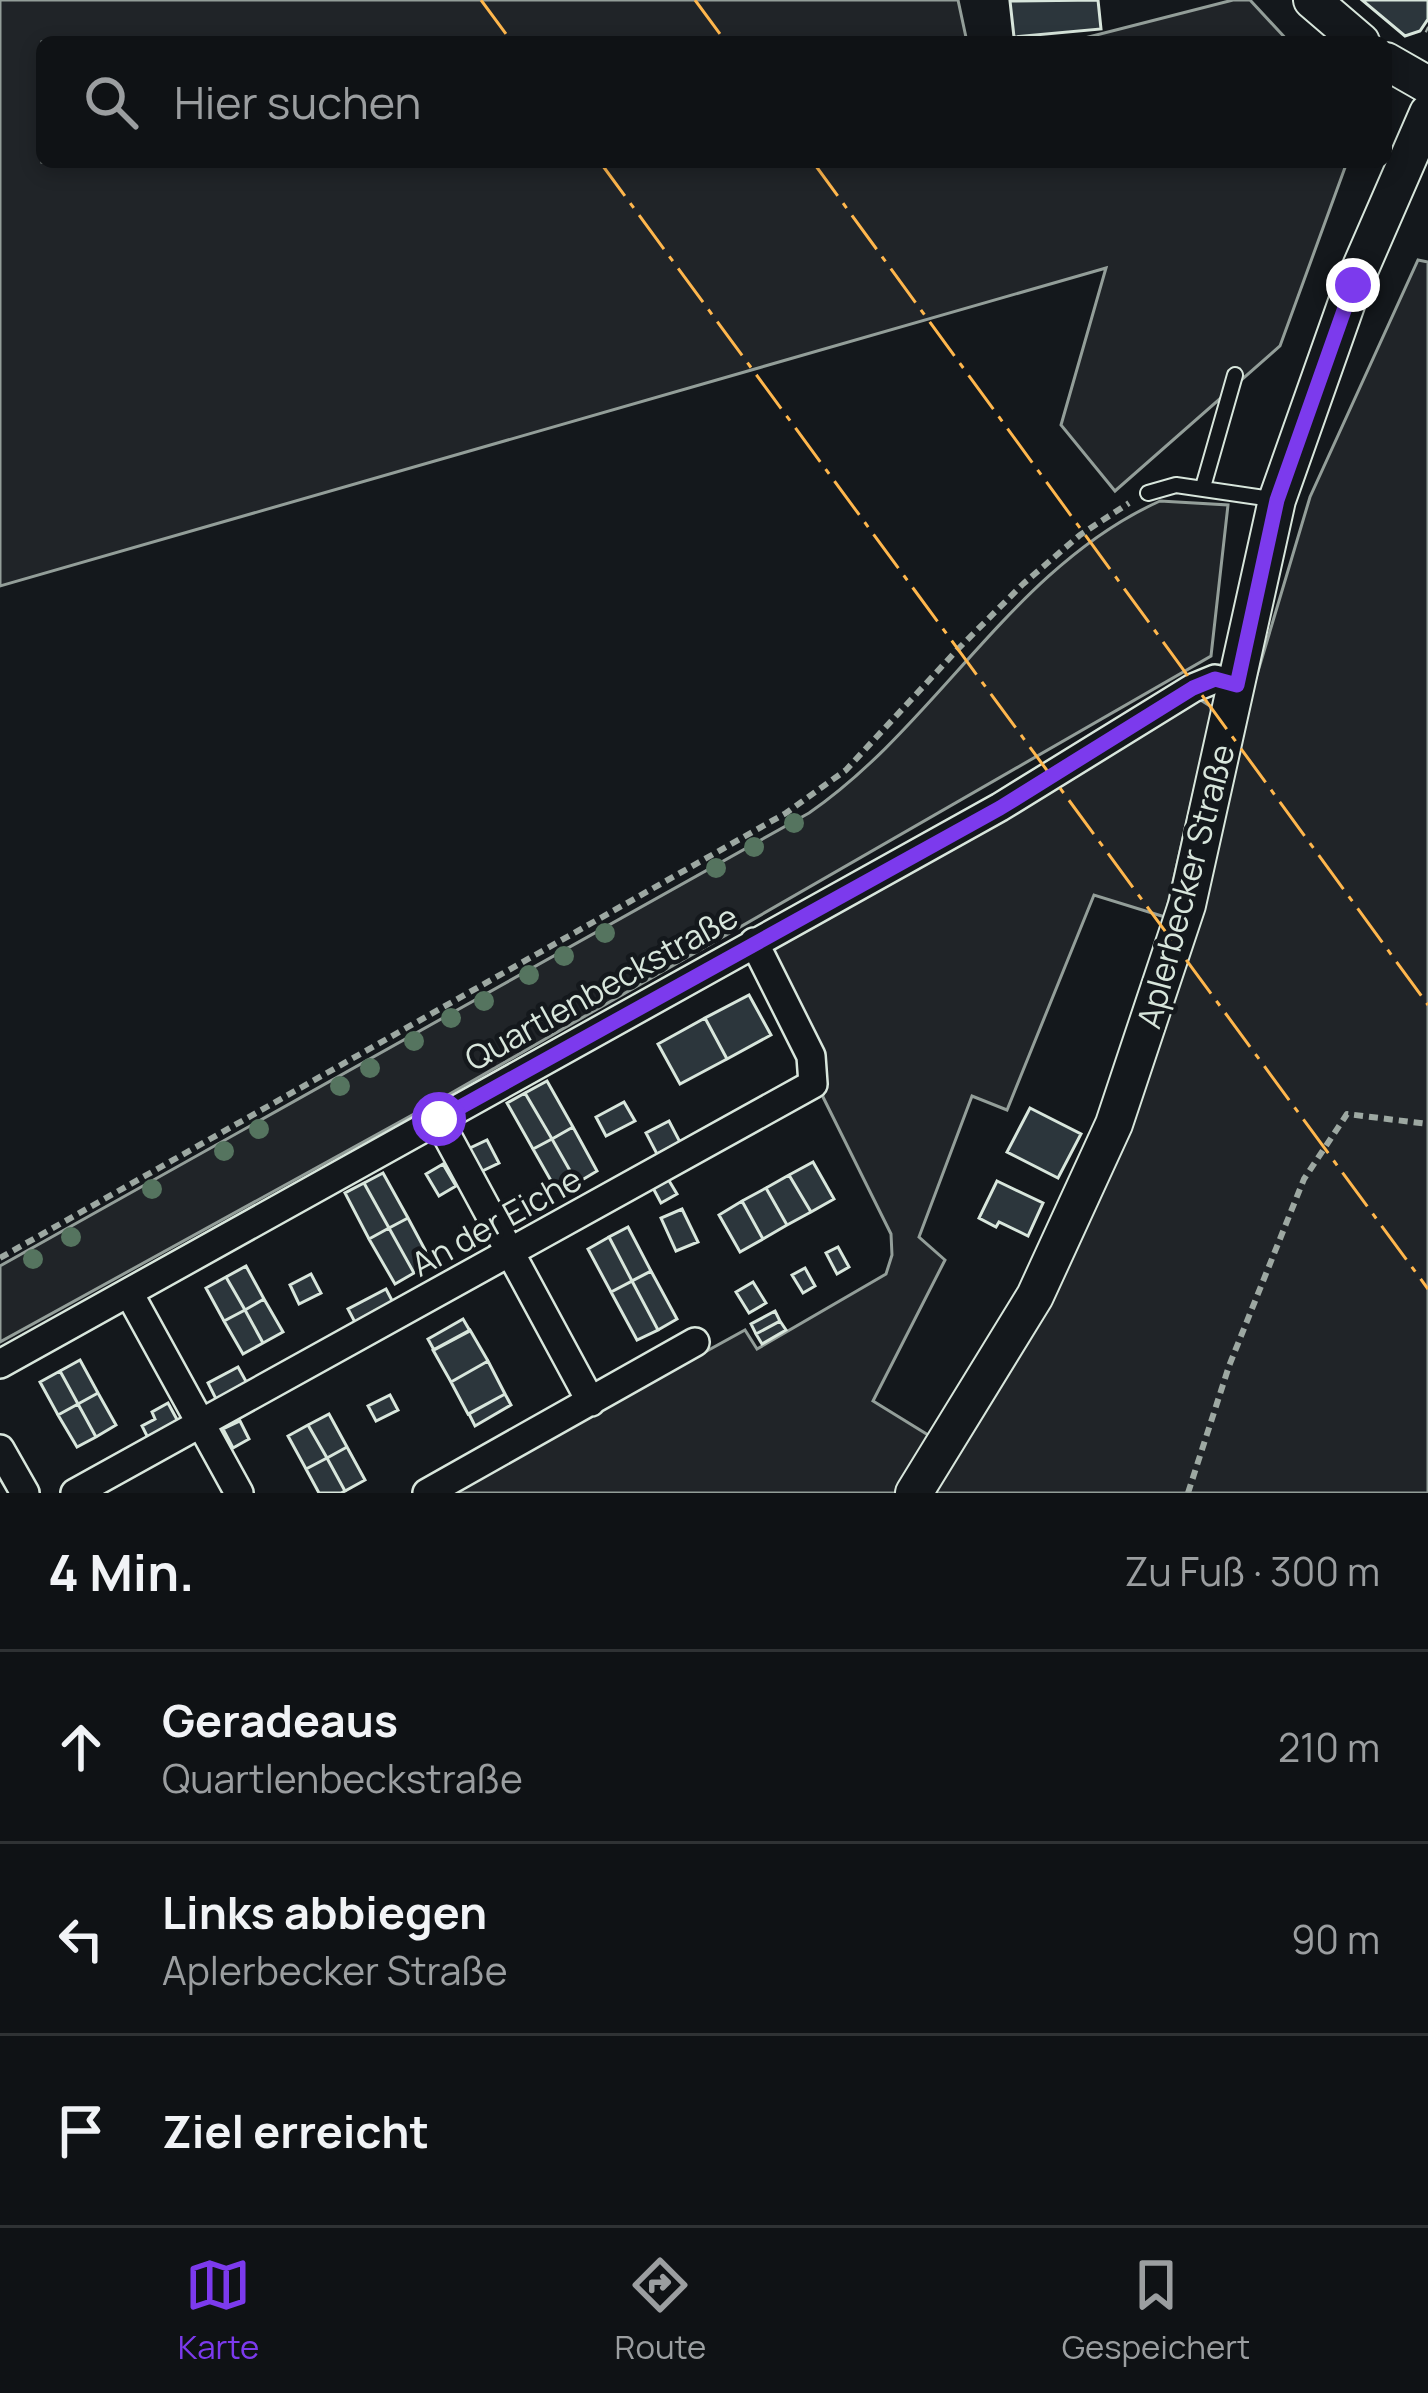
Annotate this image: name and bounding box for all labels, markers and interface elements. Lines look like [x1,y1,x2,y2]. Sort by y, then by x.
search box [36,36,1392,168]
icon: search [78,69,144,135]
text: Hier suchen [174,71,421,133]
route end [1326,258,1380,312]
street label: Aplerbecker Straße [1125,739,1245,1033]
street label: Quartlenbeckstraße [457,893,745,1081]
route start [412,1092,466,1146]
street label: An der Eiche [403,1156,589,1286]
text: 4 Min. [48,1537,195,1606]
text: Zu Fuß · 300 m [1124,1544,1380,1598]
text: Geradeaus [162,1689,398,1751]
icon: ahead [48,1714,114,1780]
text: 210 m [1278,1720,1380,1774]
text: Quartlenbeckstraße [162,1751,523,1805]
text: Links abbiegen [162,1881,487,1943]
icon: left [48,1906,114,1972]
text: 90 m [1291,1912,1380,1966]
text: Aplerbecker Straße [162,1943,508,1997]
icon: arrive [48,2098,114,2164]
text: Ziel erreicht [162,2100,429,2162]
tab: Karte [178,2252,259,2369]
tab: Route [615,2252,706,2369]
tab: Gespeichert [1062,2252,1250,2369]

